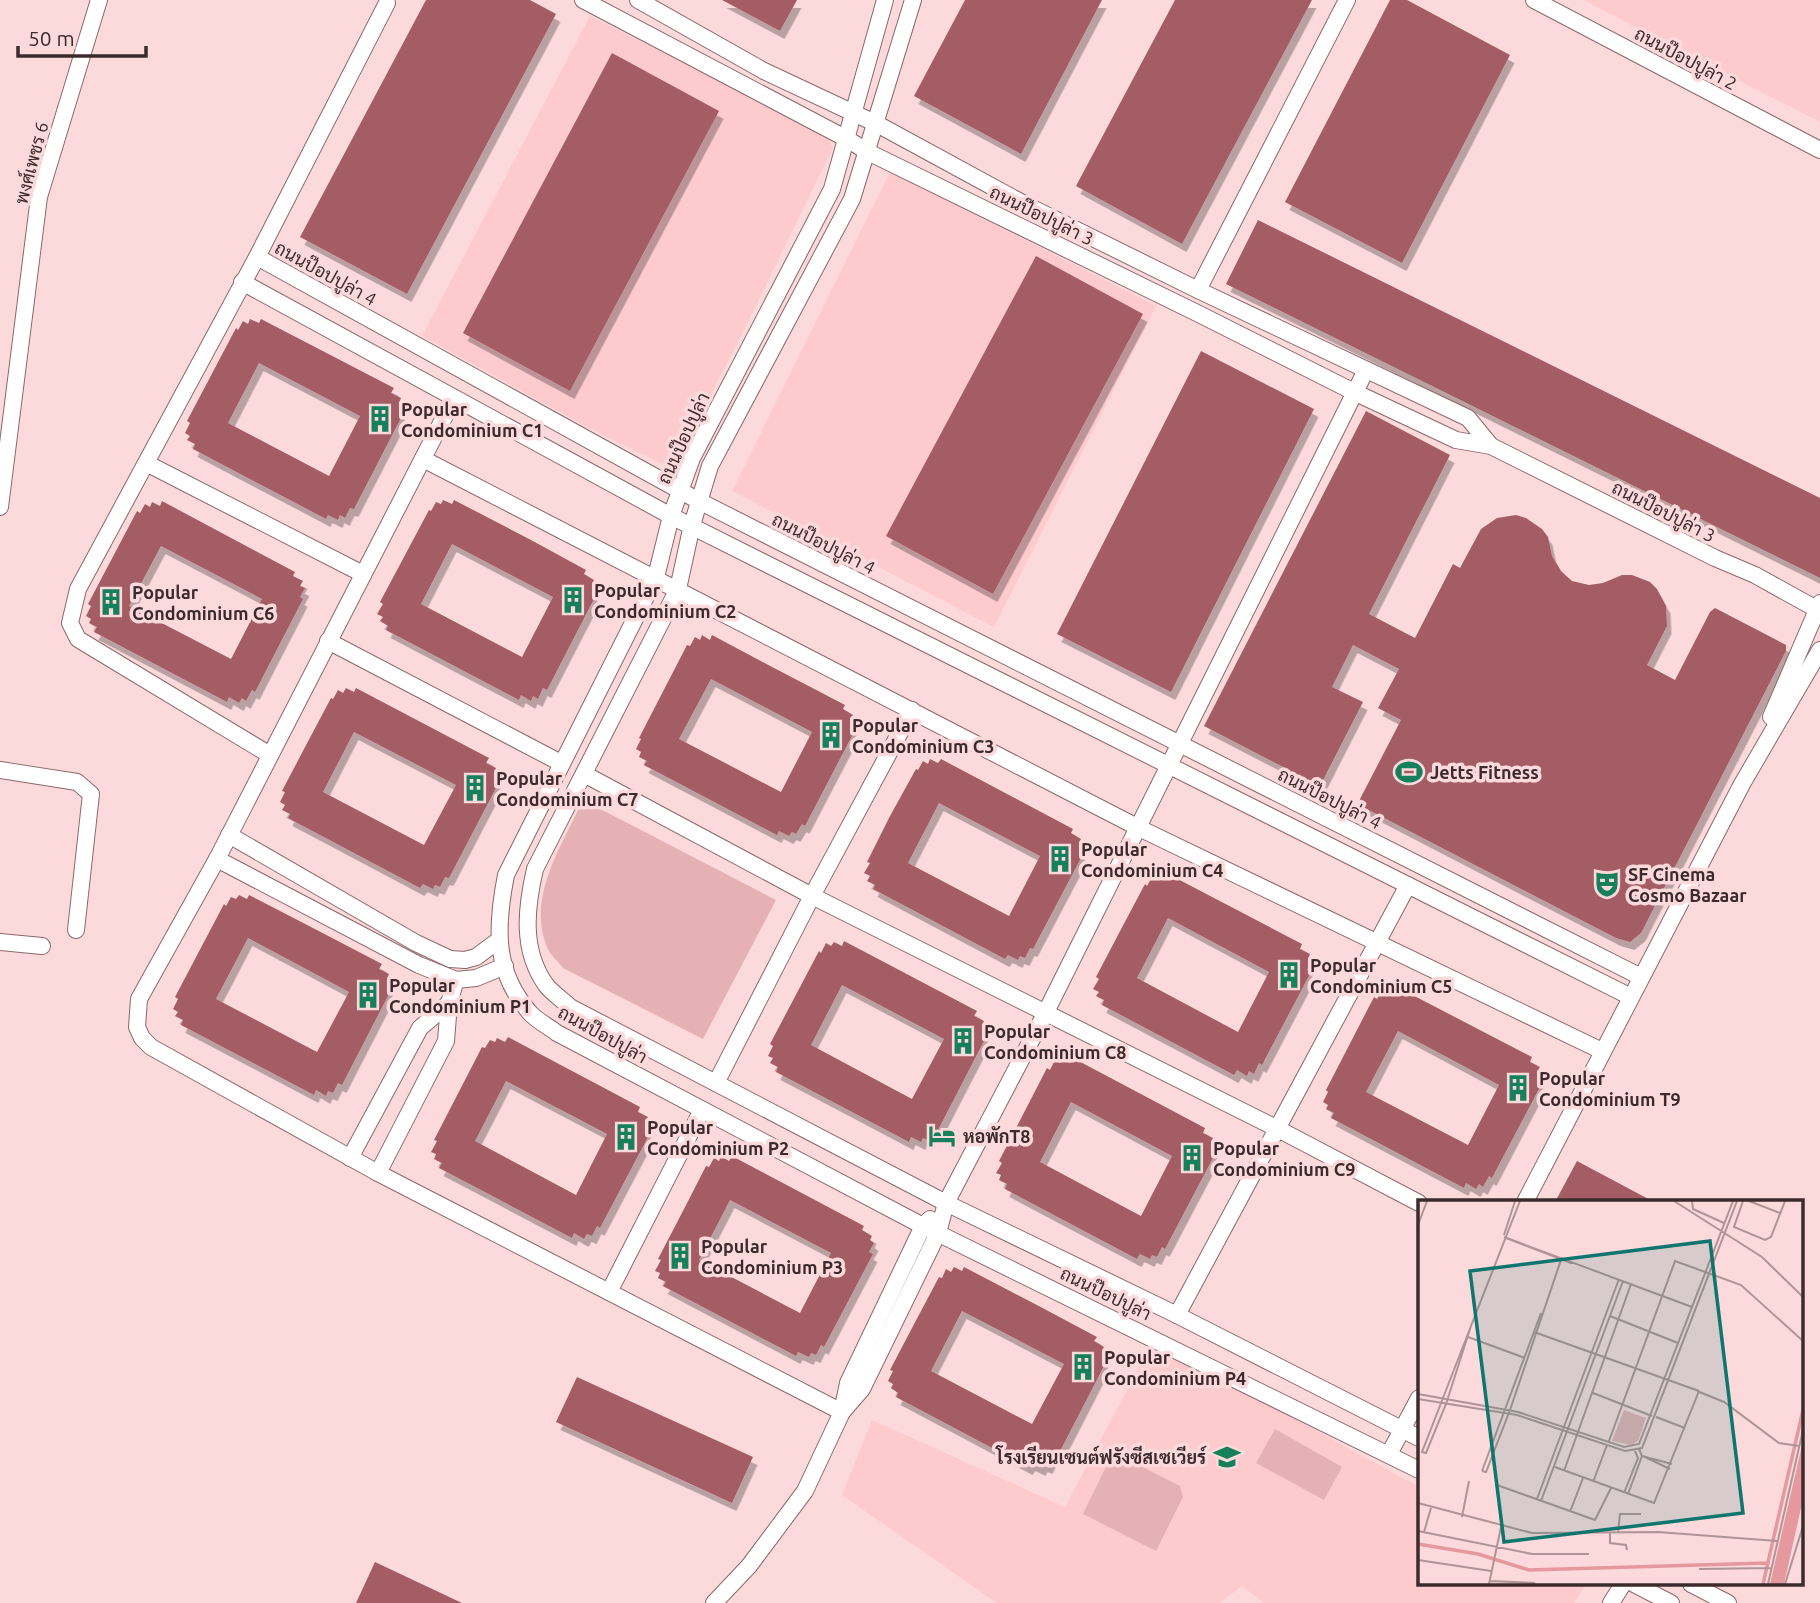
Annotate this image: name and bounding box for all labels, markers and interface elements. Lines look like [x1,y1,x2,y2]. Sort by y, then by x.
scale bar [18,14,145,58]
street label: ถนนป๊อปปูล่า 2 [1630,22,1741,97]
text: 50 m [28,26,75,50]
street label: พงศ์เพชร 6 [8,119,52,206]
street label: ถนนป๊อปปูล่า 3 [985,180,1098,252]
street label: ถนนป๊อปปูล่า 4 [270,236,381,313]
street label: ถนนป๊อปปูล่า [652,389,717,489]
place label: Popular Condominium C1 [401,399,543,440]
building icon: Popular Condominium C1 [365,404,395,434]
street label: ถนนป๊อปปูล่า 3 [1607,476,1719,549]
street label: ถนนป๊อปปูล่า 4 [767,508,879,581]
place label: Popular Condominium C2 [594,580,736,621]
place label: Popular Condominium C6 [132,582,274,623]
building icon: Popular Condominium C2 [558,585,588,615]
building icon: Popular Condominium C6 [96,587,126,617]
place label: Popular Condominium C3 [852,715,994,756]
building icon: Popular Condominium C3 [816,720,846,750]
sports icon: Jetts Fitness [1394,757,1424,787]
place label: Jetts Fitness [1430,762,1539,782]
street label: ถนนป๊อปปูล่า 4 [1273,763,1385,836]
place label: Popular Condominium C7 [496,768,638,809]
building icon: Popular Condominium C7 [460,773,490,803]
place label: Popular Condominium C4 [1081,839,1223,880]
building icon: Popular Condominium C4 [1045,844,1075,874]
place label: SF Cinema Cosmo Bazaar [1628,864,1747,905]
theatre icon: SF Cinema Cosmo Bazaar [1592,869,1622,899]
place label: Popular Condominium C5 [1310,955,1452,996]
building icon: Popular Condominium C5 [1274,960,1304,990]
place label: Popular Condominium P1 [389,975,531,1016]
building icon: Popular Condominium P1 [353,980,383,1010]
street label: ถนนป๊อปปูล่า [553,1001,651,1070]
place label: Popular Condominium C8 [984,1021,1126,1062]
building icon: Popular Condominium C8 [948,1026,978,1056]
place label: Popular Condominium T9 [1539,1068,1681,1109]
building icon: Popular Condominium T9 [1503,1073,1533,1103]
place label: Popular Condominium P2 [647,1117,789,1158]
hotel icon: หอพักT8 [927,1121,957,1151]
building icon: Popular Condominium P2 [611,1122,641,1152]
place label: หอพักT8 [963,1126,1030,1146]
place label: Popular Condominium C9 [1213,1138,1355,1179]
building icon: Popular Condominium C9 [1177,1143,1207,1173]
inset map [1418,1200,1802,1586]
place label: Popular Condominium P3 [701,1236,843,1277]
building icon: Popular Condominium P3 [665,1241,695,1271]
street label: ถนนป๊อปปูล่า [1056,1262,1155,1327]
place label: Popular Condominium P4 [1104,1347,1246,1388]
building icon: Popular Condominium P4 [1068,1352,1098,1382]
school or university icon: โรงเรียนเซนต์ฟรังซีสเซเวียร์ [1212,1442,1242,1472]
place label: โรงเรียนเซนต์ฟรังซีสเซเวียร์ [995,1445,1207,1467]

